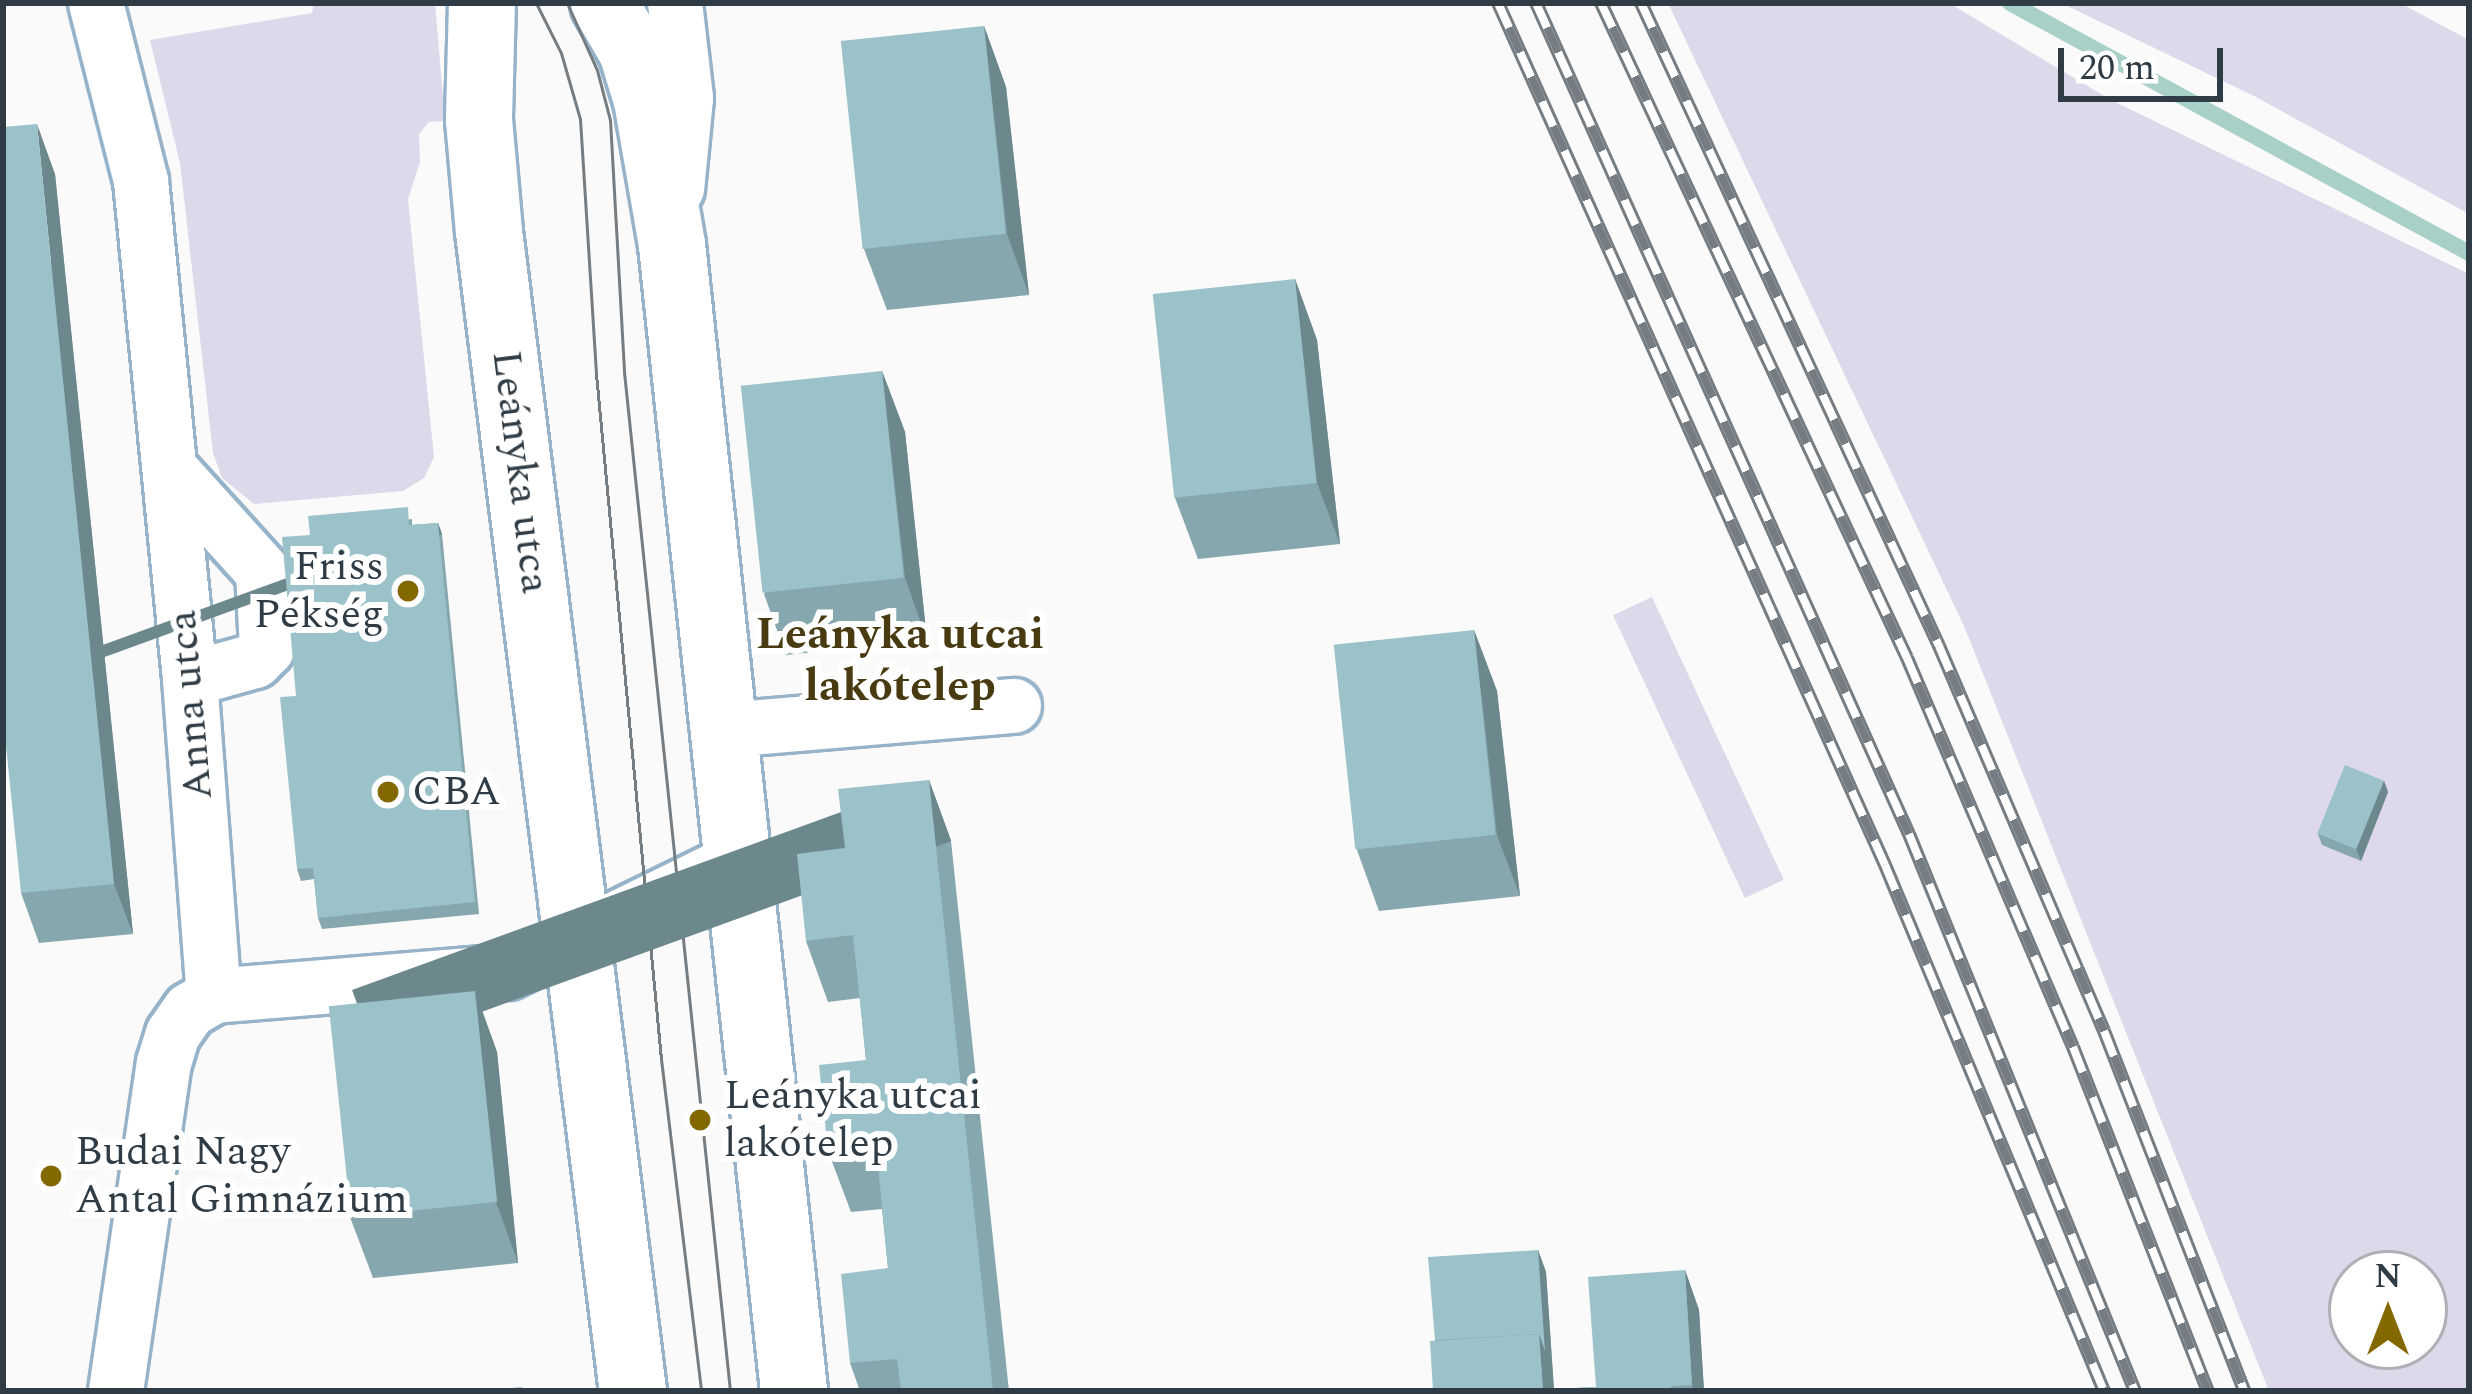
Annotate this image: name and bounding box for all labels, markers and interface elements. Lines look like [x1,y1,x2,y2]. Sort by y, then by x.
scale bar [2064,24,2229,98]
text: 20 m [2079,41,2155,96]
street label: Leányka utca [480,347,560,597]
place label: Friss Pékség [254,542,384,640]
marker: Friss Pékség [395,578,421,604]
street label: Anna utca [158,608,224,802]
district label: Leányka utcai lakótelep [756,608,1044,714]
place label: CBA [412,767,501,817]
marker: CBA [375,779,401,805]
place label: Leányka utcai lakótelep [724,1071,982,1170]
marker: Leányka utcai lakótelep [687,1107,713,1133]
place label: Budai Nagy Antal Gimnázium [75,1127,408,1226]
marker: Budai Nagy Antal Gimnázium [38,1163,64,1189]
north arrow [2328,1250,2448,1370]
text: N [2375,1252,2401,1302]

